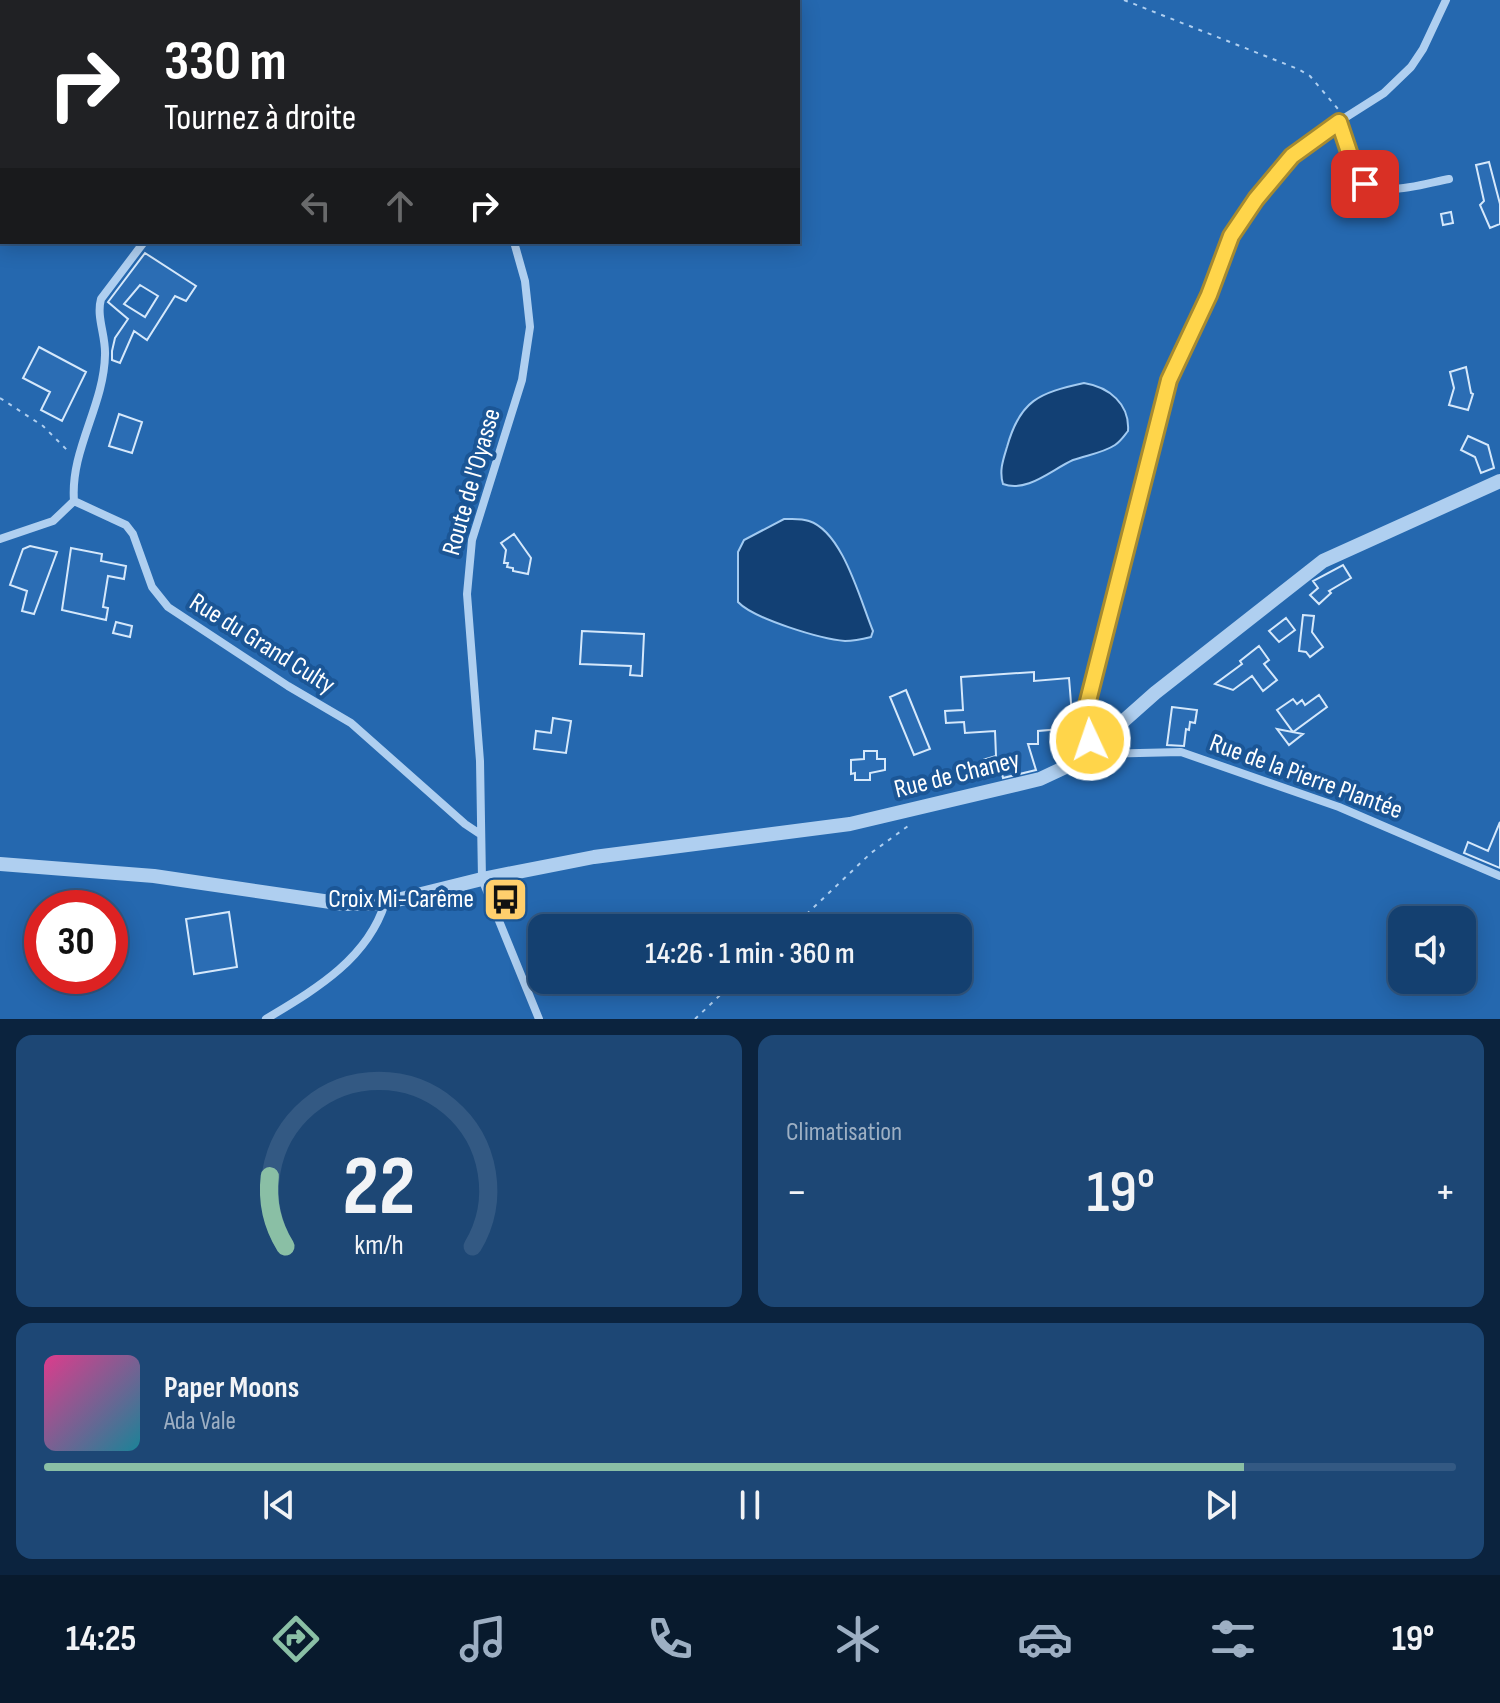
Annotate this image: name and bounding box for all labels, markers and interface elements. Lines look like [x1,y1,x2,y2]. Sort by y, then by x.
text: 330 m [164,29,287,96]
icon: right [32,32,136,136]
text: Tournez à droite [164,97,356,140]
pin [1331,150,1399,218]
icon: arrive [1343,162,1387,206]
icon: left [294,184,338,228]
icon: ahead [378,184,422,228]
icon: right [462,184,506,228]
street label: Route de l'Oyasse [436,405,508,559]
street label: Rue du Grand Culty [184,587,340,701]
position arrow [1048,698,1132,782]
street label: Rue de la Pierre Plantée [1205,728,1407,826]
street label: Rue de Chaney [891,744,1023,806]
bus stop icon: Croix Mi-Carême [481,875,529,923]
place label: Croix Mi-Carême [328,884,474,915]
speed limit sign: 30 [24,890,128,994]
map controls [1388,906,1476,994]
button: sound [1388,906,1476,994]
text: 14:26 · 1 min · 360 m [645,936,855,972]
text: Climatisation [786,1117,902,1148]
text: 22 [343,1138,415,1238]
text: 19° [1087,1157,1155,1229]
text: − [786,1166,808,1219]
text: + [1434,1166,1456,1219]
text: km/h [354,1228,404,1263]
text: Paper Moons [164,1370,299,1406]
text: Ada Vale [164,1406,236,1437]
icon: previous [257,1483,301,1527]
icon: pause [728,1483,772,1527]
icon: next [1199,1483,1243,1527]
icon: directions [268,1611,324,1667]
icon: music [455,1611,511,1667]
icon: phone [642,1611,698,1667]
icon: climate [830,1611,886,1667]
icon: car [1017,1611,1073,1667]
icon: filters [1205,1611,1261,1667]
text: 14:25 [66,1618,136,1661]
text: 19° [1392,1618,1434,1661]

